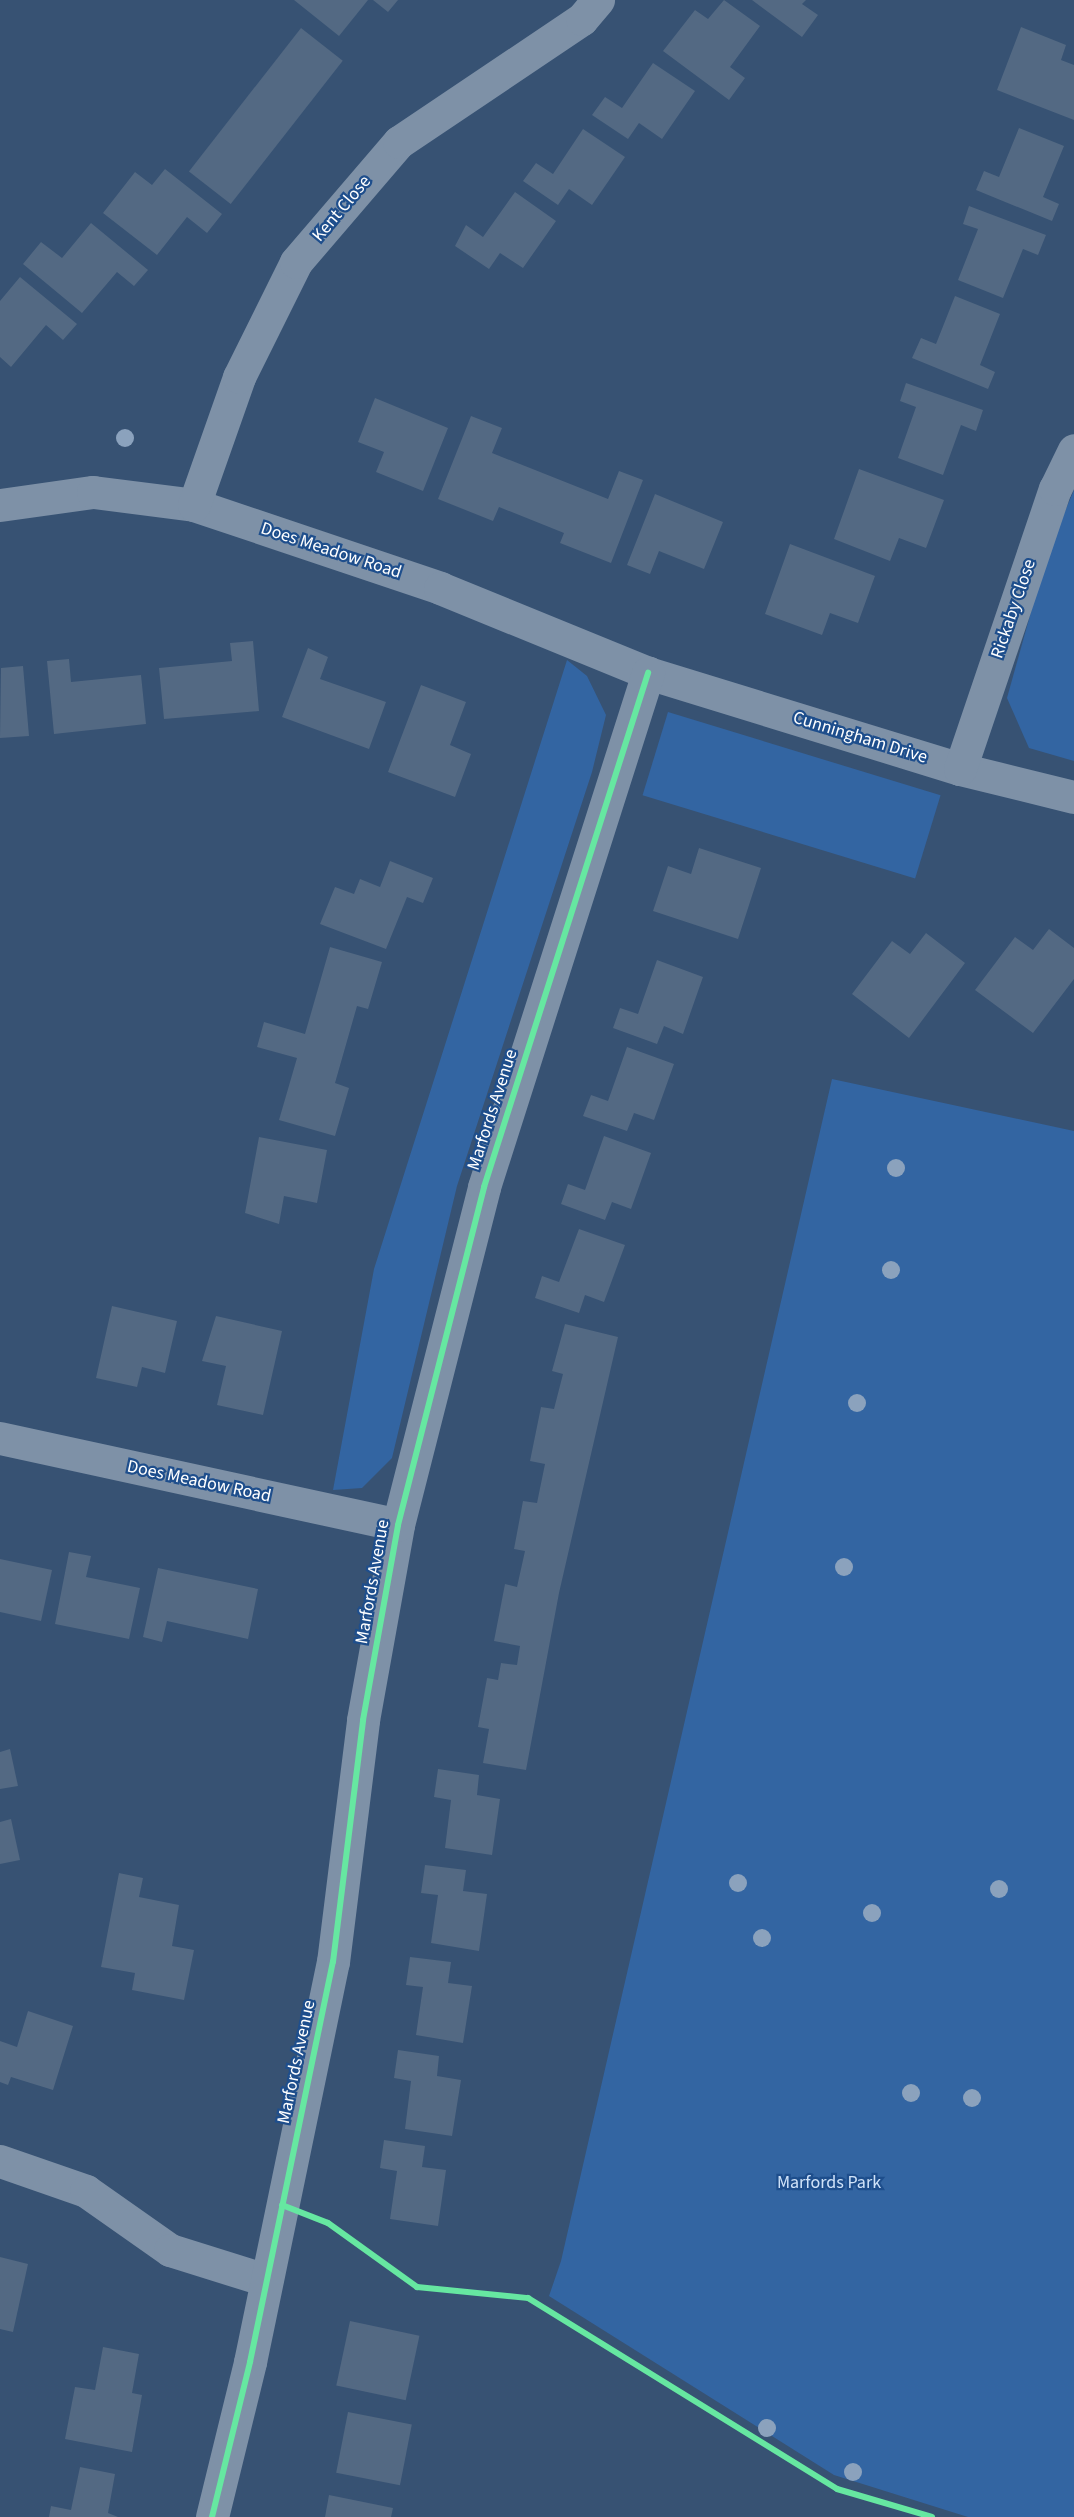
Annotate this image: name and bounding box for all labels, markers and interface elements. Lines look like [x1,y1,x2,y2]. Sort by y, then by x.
street label: Kent Close [308,171,376,247]
street label: Does Meadow Road [258,518,404,584]
street label: Rickaby Close [987,556,1041,662]
street label: Cunningham Drive [790,707,930,769]
street label: Marfords Avenue [463,1047,523,1173]
street label: Does Meadow Road [125,1456,273,1508]
street label: Marfords Avenue [351,1518,395,1646]
street label: Marfords Avenue [273,1998,321,2126]
park label: Marfords Park [777,2172,881,2194]

